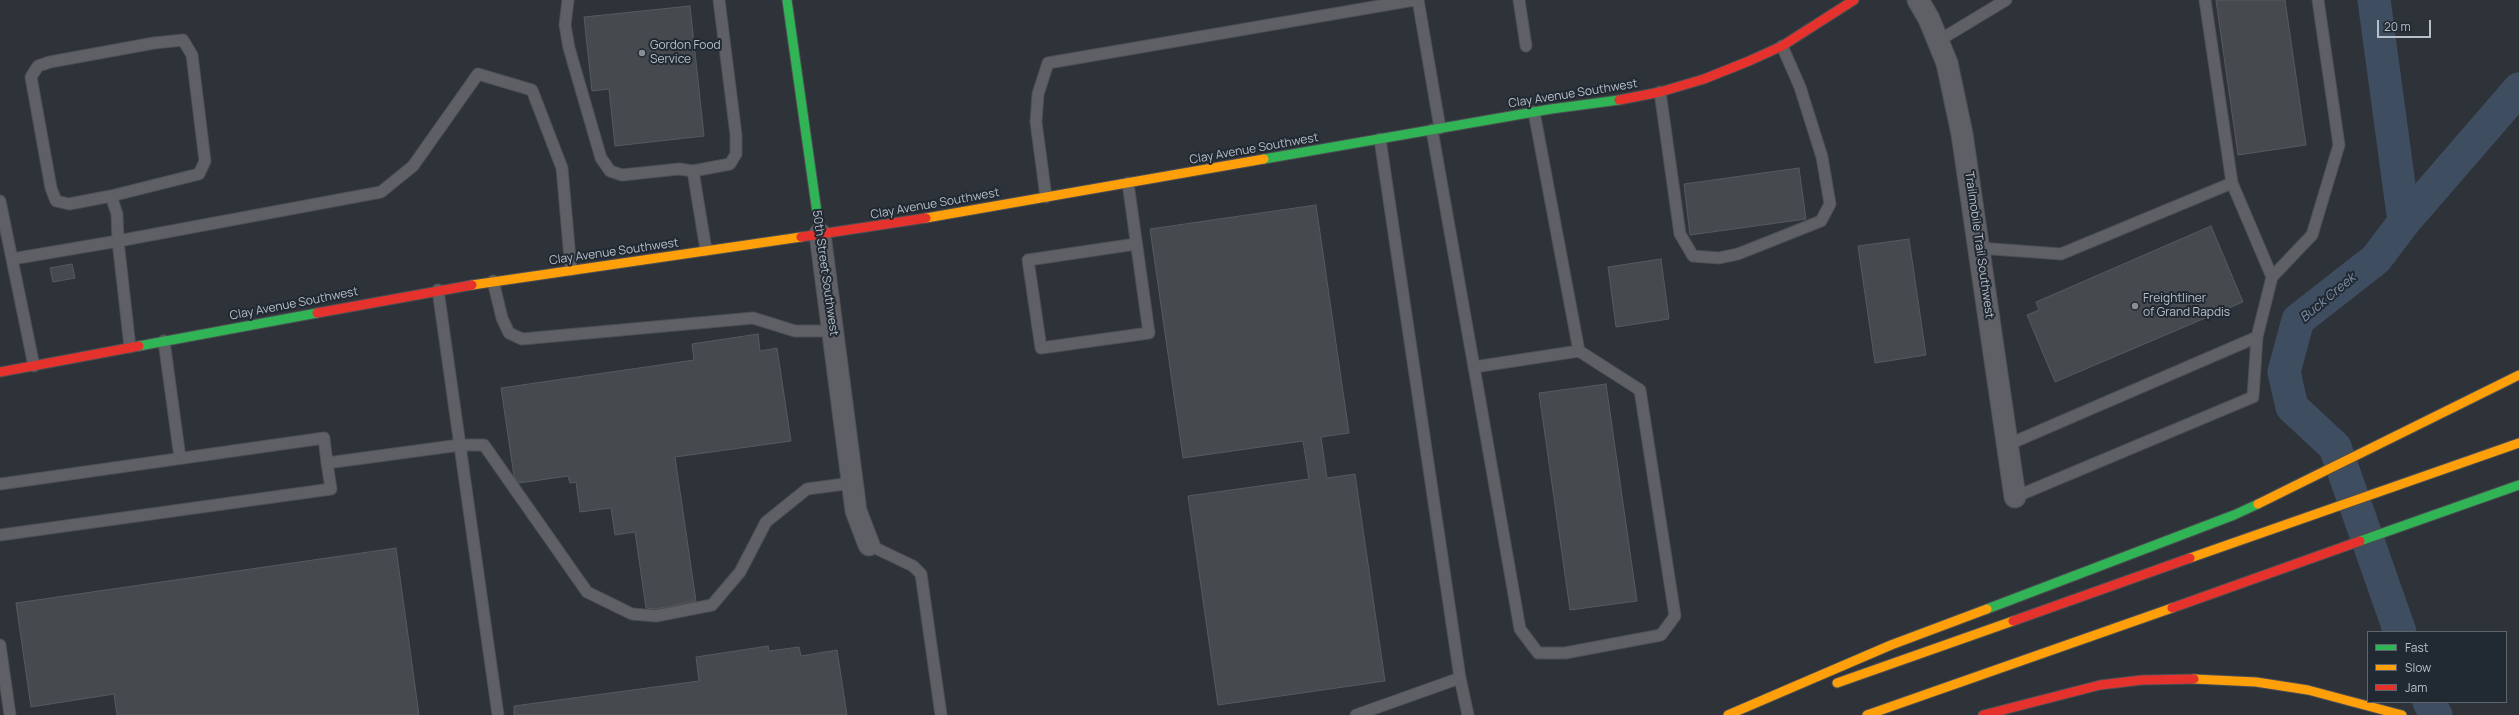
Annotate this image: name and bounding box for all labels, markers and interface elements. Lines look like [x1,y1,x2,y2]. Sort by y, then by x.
scale bar [2379,12,2433,38]
text: 20 m [2384,18,2411,35]
place label: Gordon Food Service [650,39,721,67]
marker: Gordon Food Service [637,48,647,58]
street label: Clay Avenue Southwest [1507,77,1639,111]
street label: Clay Avenue Southwest [1188,131,1320,167]
street label: Trailmobile Trail Southwest [1962,171,1996,319]
street label: Clay Avenue Southwest [869,186,1001,222]
street label: 50th Street Southwest [809,209,841,337]
street label: Clay Avenue Southwest [548,236,680,268]
water label: Buck Creek [2297,270,2359,326]
street label: Clay Avenue Southwest [229,284,359,324]
place label: Freightliner of Grand Rapdis [2143,292,2230,320]
marker: Freightliner of Grand Rapdis [2130,301,2140,311]
legend [2367,631,2507,703]
text: Fast [2405,639,2429,656]
text: Slow [2405,659,2431,676]
text: Jam [2405,679,2427,696]

